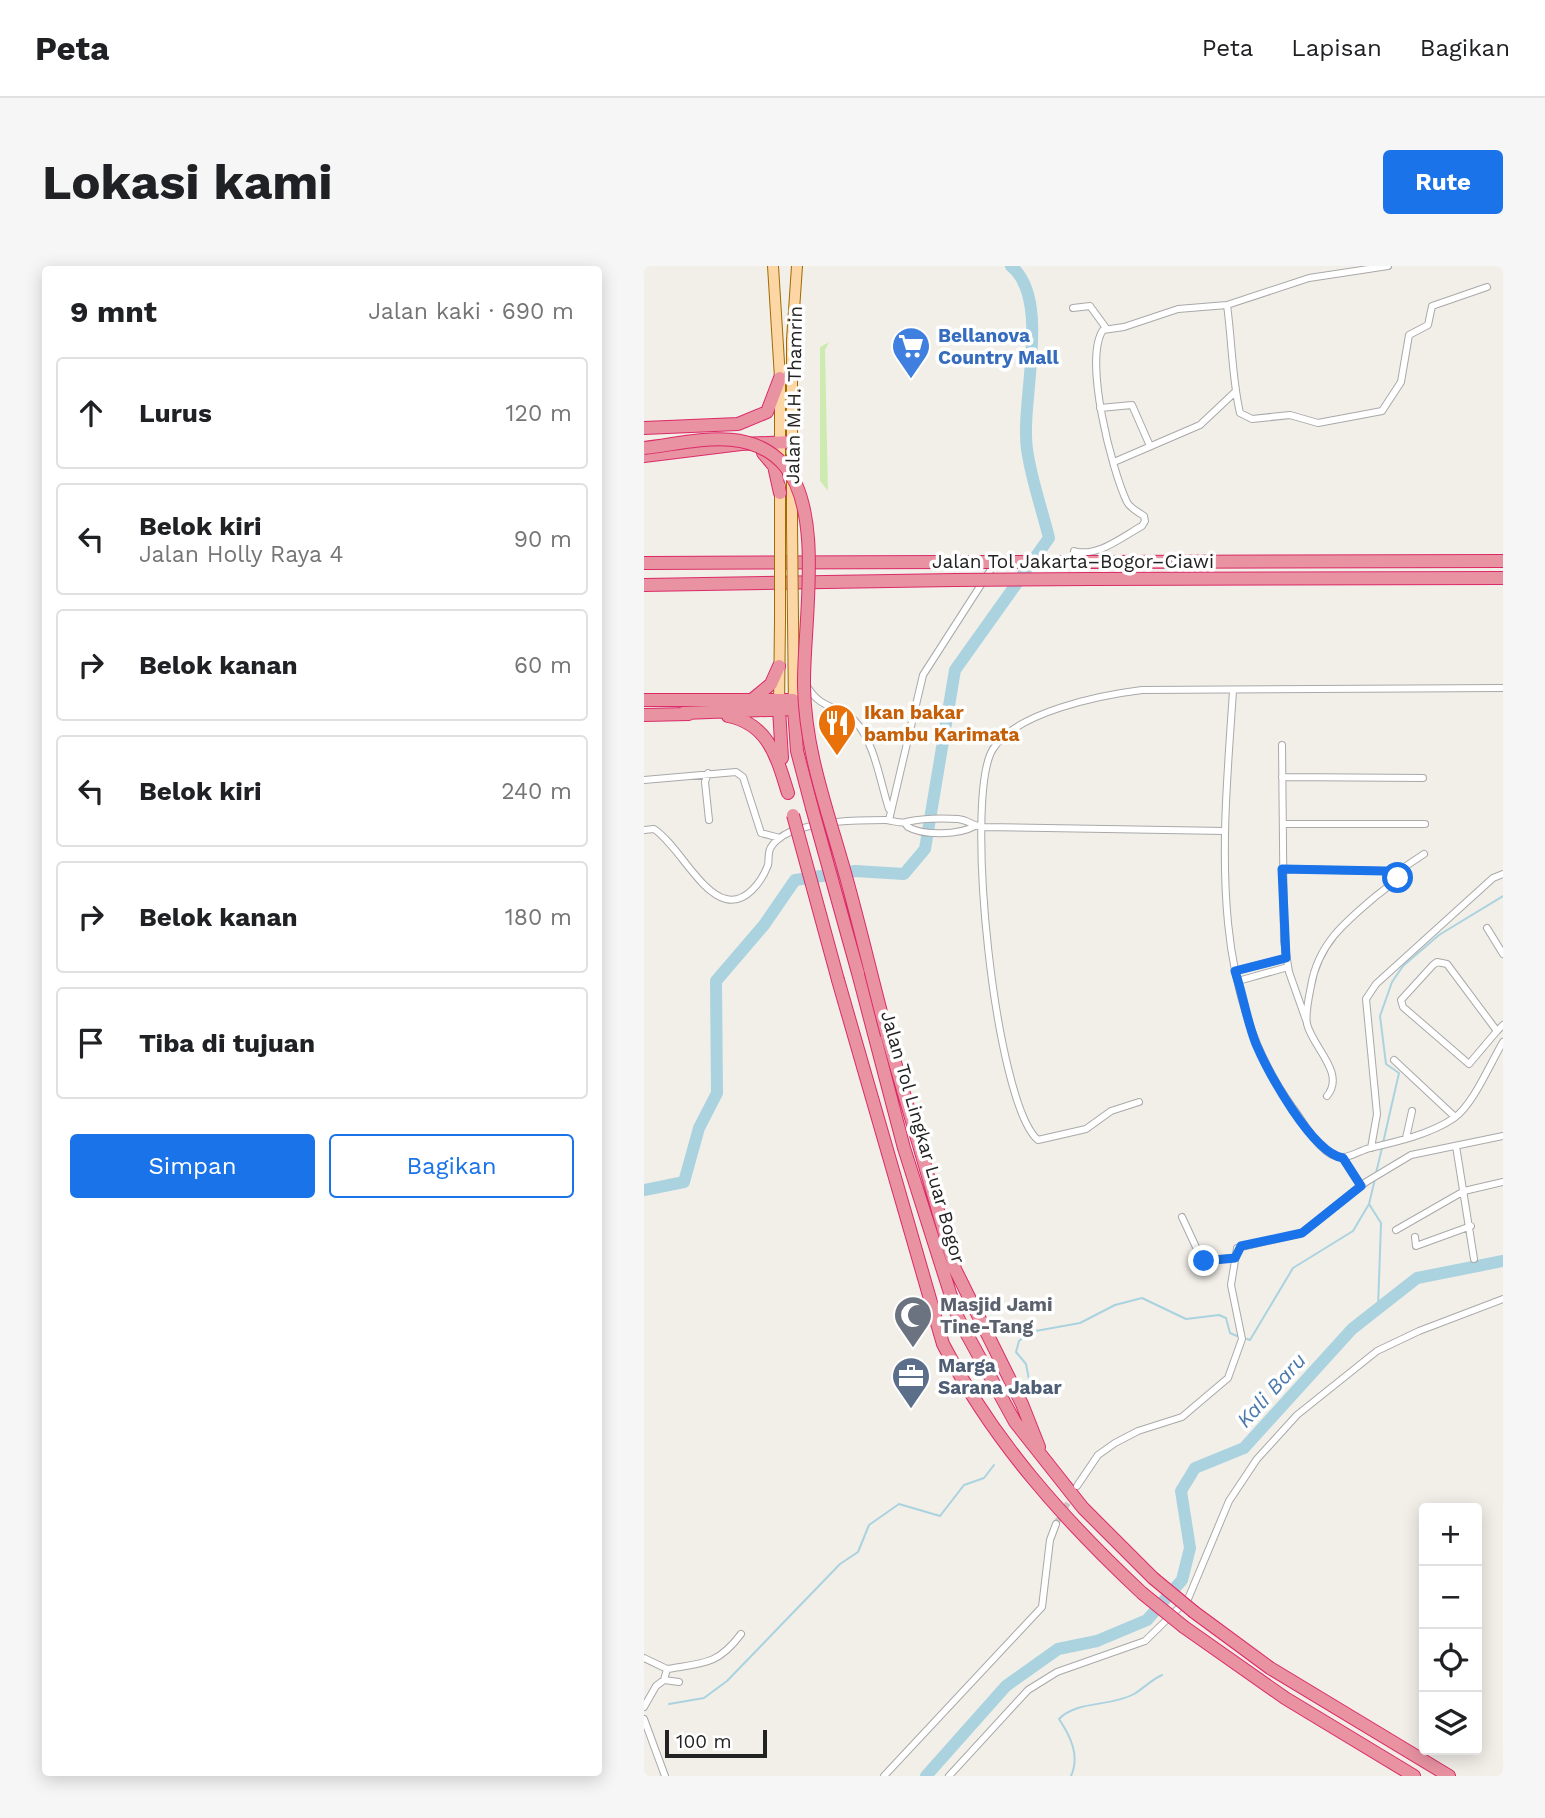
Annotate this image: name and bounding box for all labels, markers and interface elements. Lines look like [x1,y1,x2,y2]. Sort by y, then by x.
text: Peta [35,29,109,68]
text: Peta [1202,34,1253,62]
text: Lapisan [1291,34,1382,62]
text: Bagikan [1420,34,1510,62]
button: Rute [1383,150,1503,214]
text: Lokasi kami [42,153,333,211]
text: 9 mnt [70,294,157,329]
text: Jalan kaki · 690 m [368,298,574,325]
street label: Jalan M.H. Thamrin [781,306,807,484]
place label: Bellanova Country Mall [938,324,1059,369]
supermarket icon: Bellanova Country Mall [890,325,932,380]
icon: ahead [72,394,110,432]
text: Lurus [139,398,212,428]
text: 120 m [506,400,572,427]
text: Belok kiri [139,511,262,541]
icon: left [72,520,110,558]
text: 90 m [514,526,572,553]
text: Jalan Holly Raya 4 [139,541,344,568]
street label: Jalan Tol Jakarta–Bogor–Ciawi [932,550,1214,573]
icon: right [72,646,110,684]
text: Belok kanan [139,650,298,680]
text: 60 m [514,652,572,679]
place label: Ikan bakar bambu Karimata [864,701,1020,746]
restaurant icon: Ikan bakar bambu Karimata [816,702,858,757]
icon: left [72,772,110,810]
text: Belok kiri [139,776,262,806]
text: 240 m [501,778,572,805]
route start [1382,862,1413,893]
icon: right [72,898,110,936]
text: Belok kanan [139,902,298,932]
text: 180 m [505,904,572,931]
street label: Jalan Tol Lingkar Luar Bogor [876,1008,970,1266]
icon: arrive [72,1024,110,1062]
text: Tiba di tujuan [139,1028,315,1058]
button: Simpan [70,1134,315,1198]
button: Bagikan [329,1134,574,1198]
route end [1188,1245,1219,1276]
place label: Masjid Jami Tine-Tang [940,1293,1053,1338]
mosque icon: Masjid Jami Tine-Tang [892,1294,934,1349]
water label: Kali Baru [1231,1348,1311,1432]
place label: Marga Sarana Jabar [938,1354,1062,1399]
office icon: Marga Sarana Jabar [890,1355,932,1410]
map controls [1419,1503,1482,1755]
button: + [1419,1503,1482,1566]
button: − [1419,1566,1482,1629]
button: locate [1419,1629,1482,1692]
button: layers [1419,1692,1482,1755]
scale bar [665,1727,766,1759]
text: 100 m [676,1730,732,1753]

